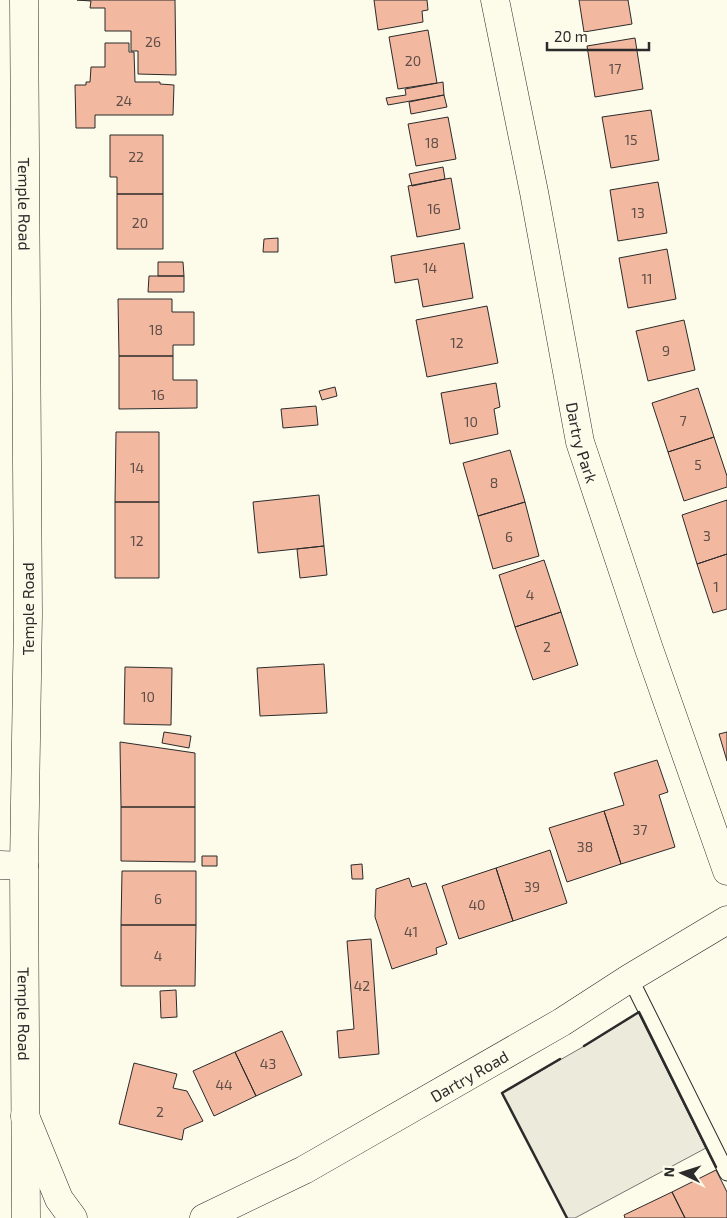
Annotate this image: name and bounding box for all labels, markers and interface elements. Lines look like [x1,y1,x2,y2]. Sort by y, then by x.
scale bar [547,20,650,52]
text: 20 m [554,27,588,45]
house number: 26 [145,33,161,50]
house number: 20 [405,52,421,69]
house number: 17 [609,60,621,77]
house number: 24 [116,92,132,109]
house number: 15 [624,131,638,148]
house number: 18 [425,134,439,151]
house number: 22 [128,148,144,165]
street label: Temple Road [16,157,35,251]
house number: 16 [427,200,441,217]
house number: 13 [631,204,645,221]
house number: 20 [132,214,148,231]
house number: 14 [423,259,437,276]
house number: 11 [641,270,653,287]
house number: 18 [149,321,163,338]
house number: 12 [450,334,464,351]
house number: 9 [662,342,670,359]
house number: 16 [151,386,165,403]
street label: Dartry Park [563,400,602,485]
house number: 7 [679,412,687,429]
house number: 10 [464,413,478,430]
house number: 5 [694,456,702,473]
house number: 14 [130,459,144,476]
house number: 8 [490,474,498,491]
house number: 3 [703,527,711,544]
house number: 6 [505,528,513,545]
house number: 12 [130,532,144,549]
street label: Temple Road [18,562,37,656]
house number: 1 [713,578,719,595]
house number: 4 [526,586,534,603]
house number: 2 [543,638,551,655]
house number: 10 [141,688,155,705]
house number: 37 [633,821,647,838]
house number: 38 [577,838,593,855]
house number: 39 [524,878,540,895]
house number: 6 [154,890,162,907]
house number: 40 [468,896,486,913]
house number: 41 [404,923,418,940]
house number: 4 [154,947,162,964]
street label: Temple Road [15,967,35,1061]
house number: 42 [354,977,370,994]
street label: Dartry Road [426,1046,511,1105]
house number: 43 [260,1055,276,1072]
house number: 44 [215,1076,233,1093]
house number: 2 [156,1103,164,1120]
north arrow [657,1148,707,1198]
text: N [660,1166,677,1178]

